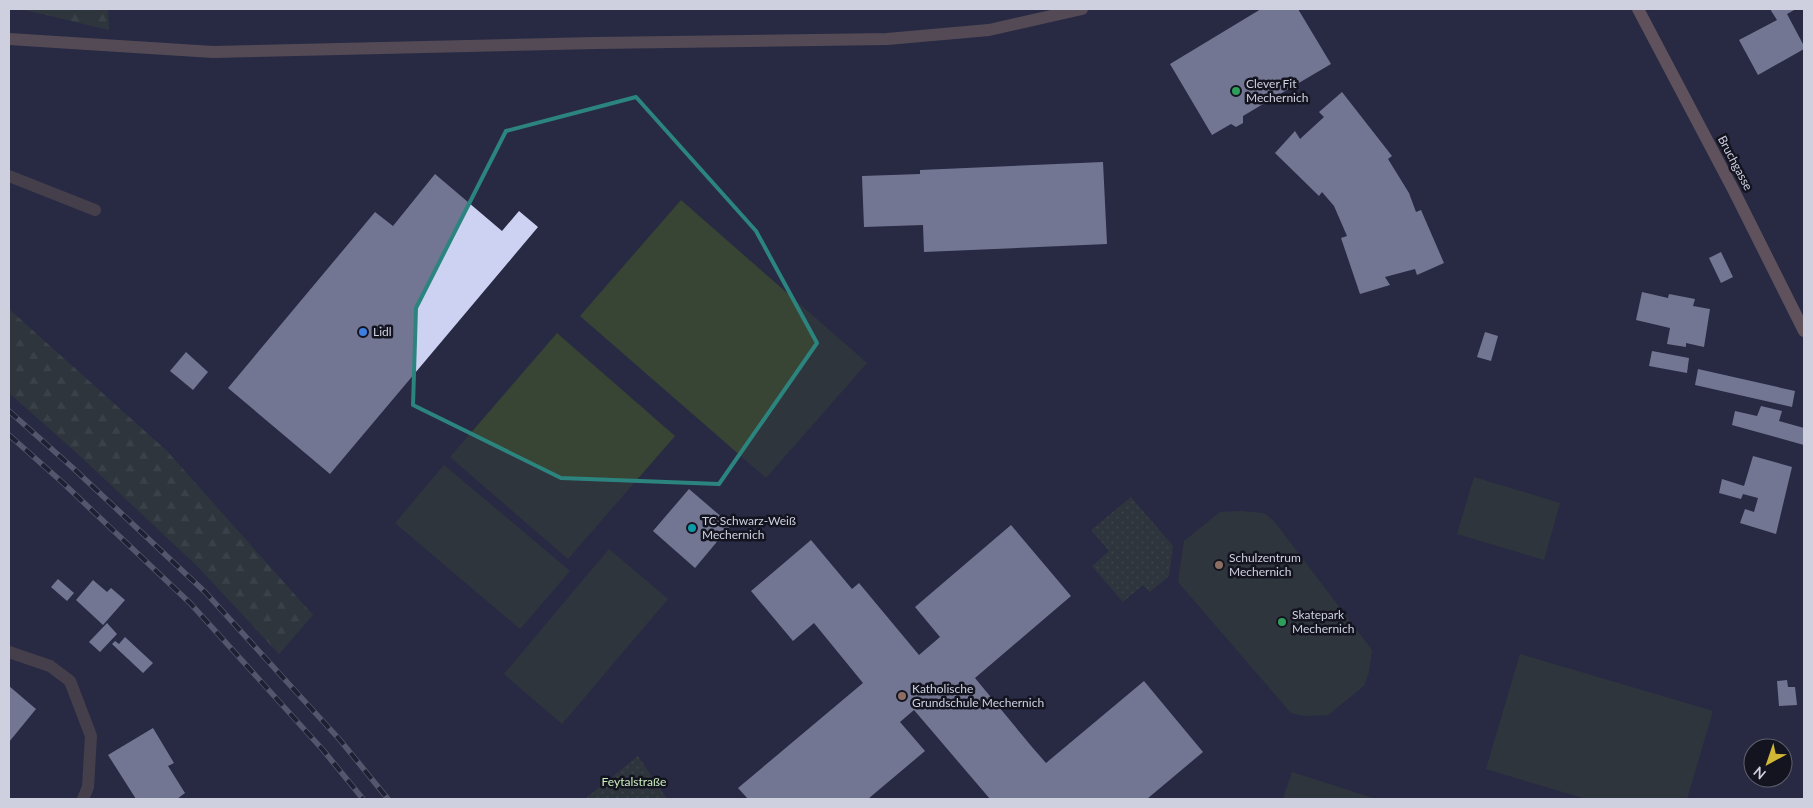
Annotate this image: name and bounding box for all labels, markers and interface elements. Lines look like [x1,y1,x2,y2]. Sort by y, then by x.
place label: Clever Fit Mechernich [1246,76,1308,105]
marker: Clever Fit Mechernich [1230,85,1242,97]
street label: Bruchgasse [1715,133,1756,193]
place label: Lidl [373,324,392,339]
marker: Lidl [357,326,369,338]
place label: TC Schwarz-Weiß Mechernich [702,513,796,542]
marker: TC Schwarz-Weiß Mechernich [686,522,698,534]
place label: Schulzentrum Mechernich [1229,550,1301,579]
marker: Schulzentrum Mechernich [1213,559,1225,571]
place label: Skatepark Mechernich [1292,607,1354,636]
marker: Skatepark Mechernich [1276,616,1288,628]
place label: Katholische Grundschule Mechernich [912,681,1044,710]
marker: Katholische Grundschule Mechernich [896,690,908,702]
north arrow [1743,738,1793,788]
text: N [1750,763,1769,783]
park label: Feytalstraße [602,774,666,789]

